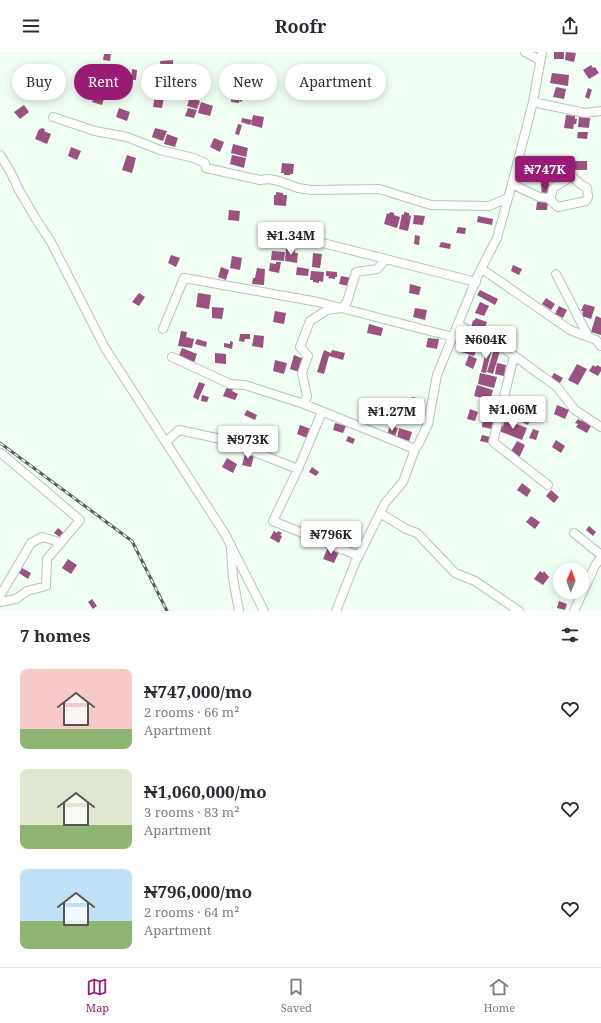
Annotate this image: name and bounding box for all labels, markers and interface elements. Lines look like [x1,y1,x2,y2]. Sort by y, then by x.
text: Roofr [275,14,326,38]
icon: menu [20,15,42,37]
icon: share [559,15,581,37]
chip: Buy [12,64,66,100]
chip: Rent [74,64,133,100]
chip: Filters [141,64,211,100]
chip: New [219,64,277,100]
chip: Apartment [285,64,386,100]
pin: ₦747K [517,156,573,190]
text: ₦747K [524,160,566,178]
pin: ₦1.34M [258,222,324,256]
text: ₦1.34M [267,226,315,244]
pin: ₦604K [458,326,514,360]
text: ₦604K [465,330,507,348]
pin: ₦1.06M [480,396,546,430]
pin: ₦1.27M [359,398,425,432]
text: ₦1.06M [489,400,537,418]
text: ₦1.27M [368,402,416,420]
pin: ₦973K [220,426,276,460]
text: ₦973K [227,430,269,448]
pin: ₦796K [303,521,359,555]
text: ₦796K [310,525,352,543]
north arrow [553,563,589,599]
map controls [553,563,589,599]
text: 7 homes [20,624,90,647]
icon: filters [559,624,581,646]
text: ₦747,000/mo [144,680,252,703]
icon: home [52,685,100,733]
icon: heart [559,698,581,720]
text: 2 rooms · 66 m² [144,703,239,721]
text: Apartment [144,721,211,739]
text: ₦1,060,000/mo [144,780,267,803]
icon: home [52,785,100,833]
icon: heart [559,798,581,820]
text: 3 rooms · 83 m² [144,803,239,821]
text: Apartment [144,821,211,839]
text: ₦796,000/mo [144,880,252,903]
icon: home [52,885,100,933]
icon: heart [559,898,581,920]
text: 2 rooms · 64 m² [144,903,239,921]
text: Apartment [144,921,211,939]
tab: Map [86,976,109,1015]
tab: Saved [281,976,312,1015]
tab: Home [484,976,515,1015]

